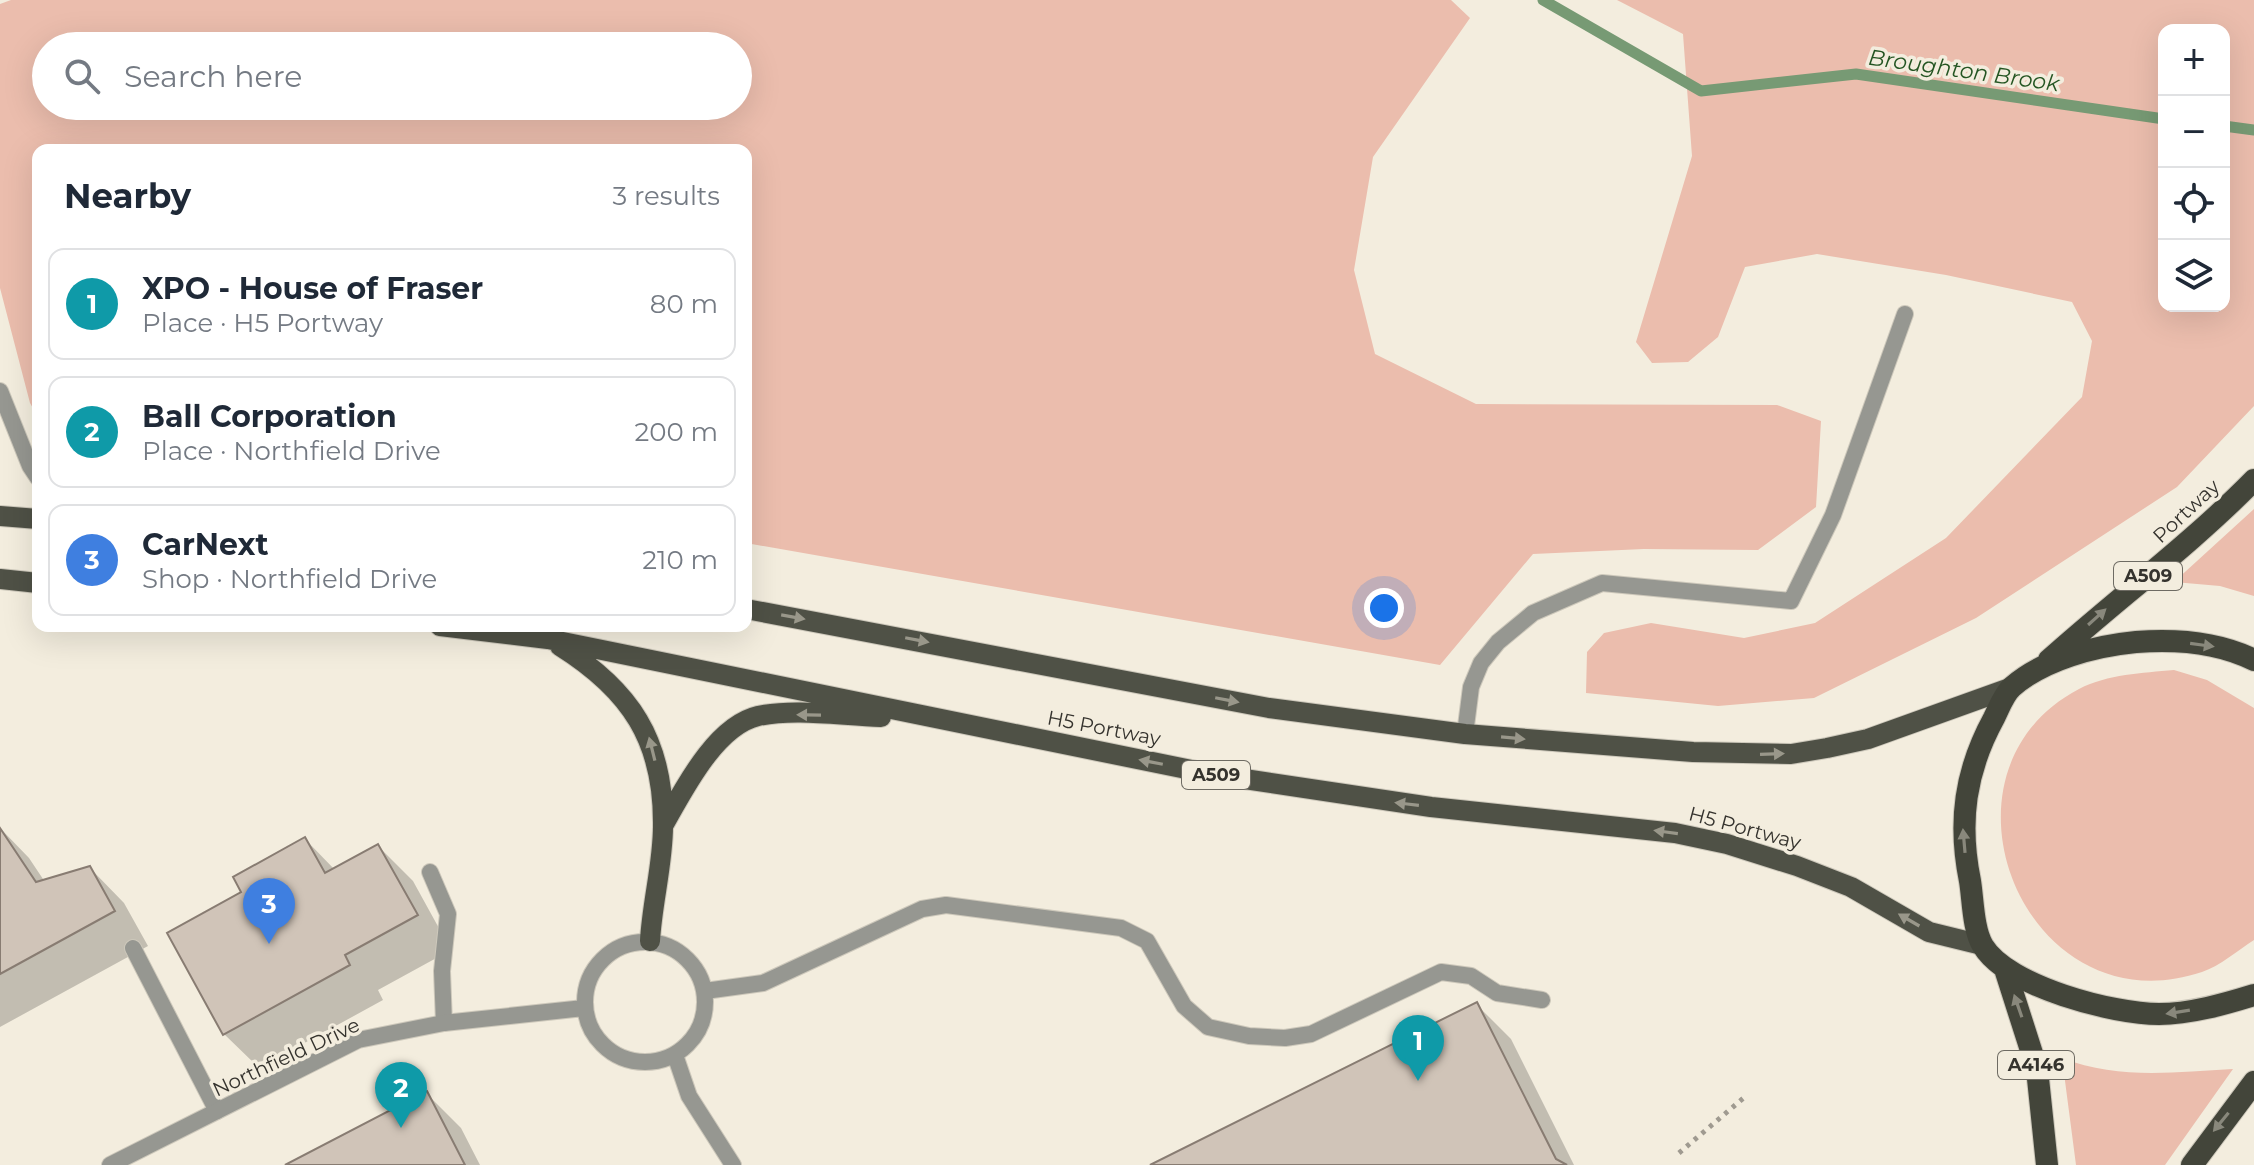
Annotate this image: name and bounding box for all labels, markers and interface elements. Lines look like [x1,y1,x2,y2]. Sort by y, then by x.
map controls [2158,24,2230,312]
button: + [2158,24,2230,96]
search box [32,32,752,120]
water label: Broughton Brook [1867,44,2062,97]
icon: search [60,54,104,98]
text: Search here [124,58,302,95]
button: − [2158,96,2230,168]
button: locate [2158,168,2230,240]
text: Nearby [64,175,191,217]
text: 3 results [613,180,720,212]
button: layers [2158,240,2230,312]
text: XPO - House of Fraser [142,270,483,307]
text: 1 [87,288,97,320]
text: 80 m [650,288,718,320]
text: Place · H5 Portway [142,307,383,339]
text: Ball Corporation [142,398,397,435]
text: 2 [84,416,100,448]
text: 200 m [634,416,718,448]
text: Place · Northfield Drive [142,435,441,467]
street label: Portway [2148,474,2224,548]
text: CarNext [142,526,268,563]
text: 3 [84,544,100,576]
text: 210 m [642,544,718,576]
road number: A509 [2114,562,2182,590]
text: Shop · Northfield Drive [142,563,437,595]
your location [1364,588,1404,628]
one-way arrow [2087,608,2107,626]
one-way arrow [781,611,806,623]
one-way arrow [905,634,930,647]
one-way arrow [2189,639,2214,652]
one-way arrow [1215,694,1240,707]
street label: H5 Portway [1045,705,1163,751]
one-way arrow [796,708,821,721]
one-way arrow [1501,732,1526,745]
one-way arrow [645,737,657,762]
one-way arrow [1760,748,1785,761]
one-way arrow [1138,755,1163,768]
road number: A509 [1182,761,1250,789]
one-way arrow [1394,798,1419,811]
street label: H5 Portway [1686,802,1804,855]
one-way arrow [1653,825,1678,838]
one-way arrow [1957,828,1970,853]
pin: 3 [243,878,295,944]
one-way arrow [1897,913,1920,927]
one-way arrow [2011,994,2024,1018]
one-way arrow [2165,1006,2190,1019]
street label: Northfield Drive [209,1012,363,1102]
pin: 1 [1392,1015,1444,1081]
road number: A4146 [1998,1051,2074,1079]
pin: 2 [375,1062,427,1128]
one-way arrow [2213,1112,2230,1132]

